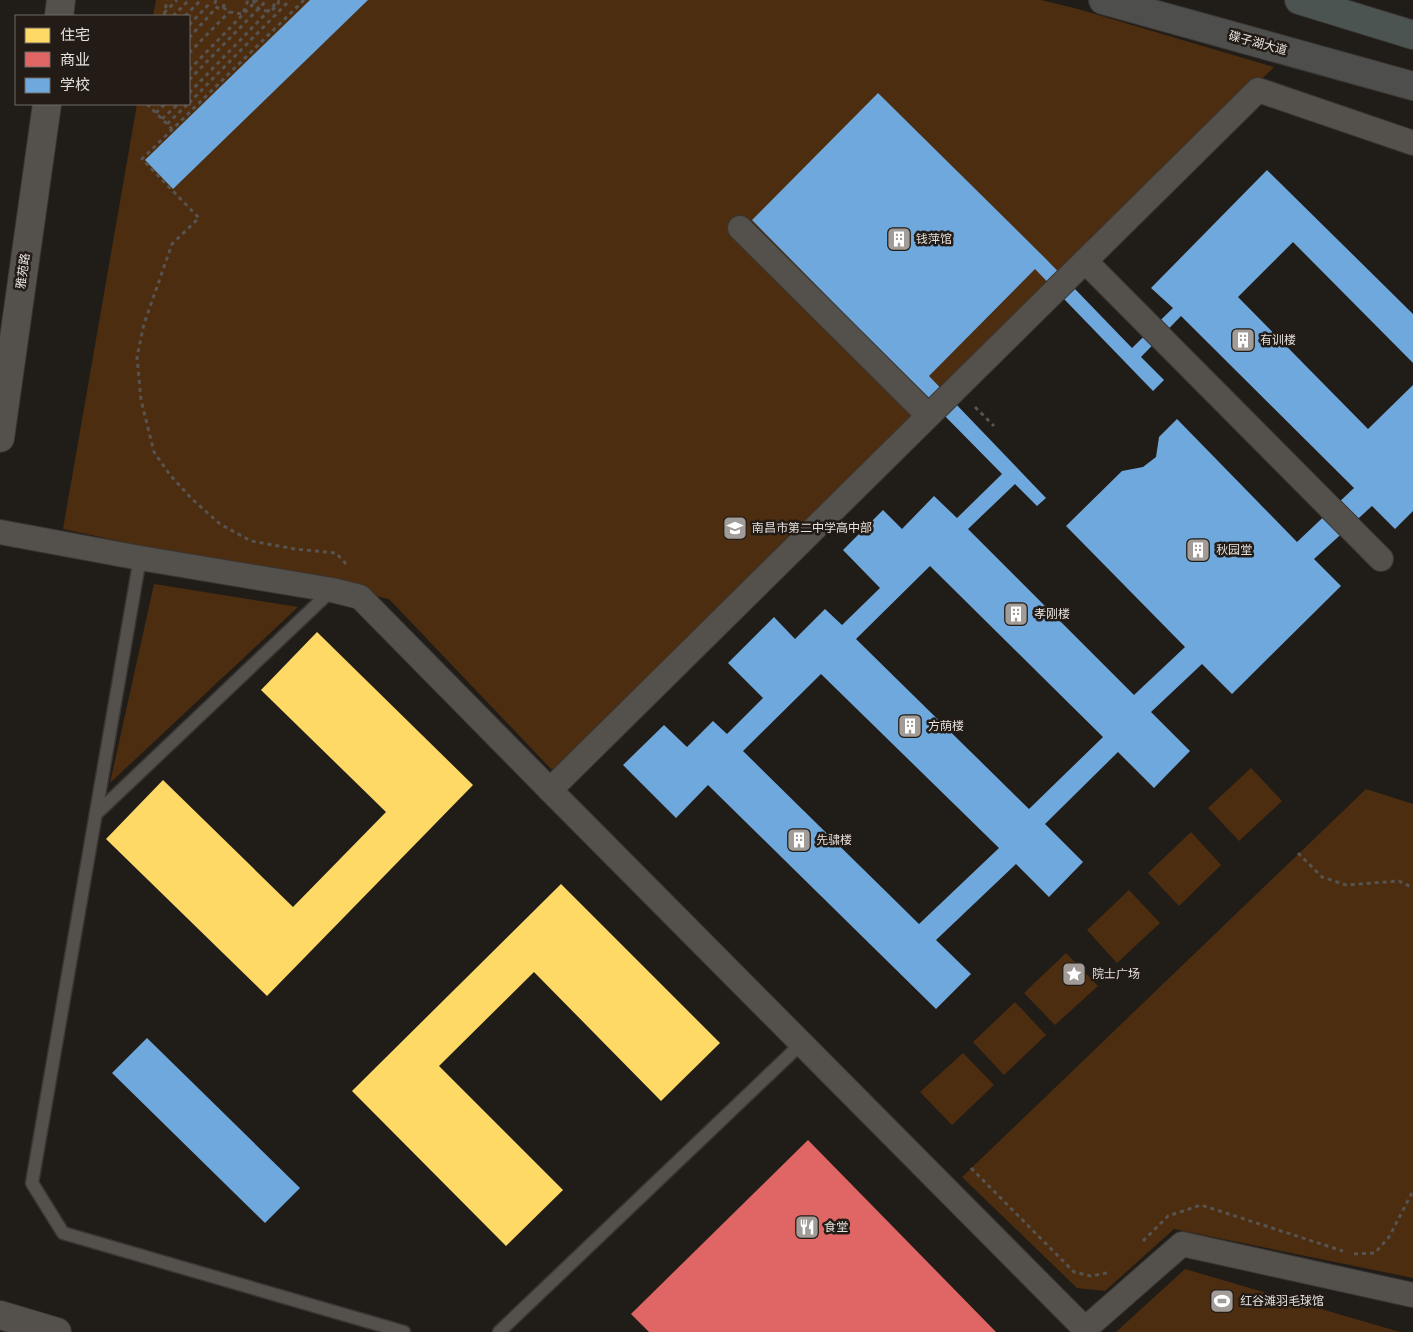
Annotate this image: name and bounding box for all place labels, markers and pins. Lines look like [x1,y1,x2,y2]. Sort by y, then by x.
building icon: 钱萍馆 [886,226,912,252]
place label: 钱萍馆 [916,230,952,247]
building icon: 有训楼 [1230,327,1256,353]
place label: 有训楼 [1260,331,1296,348]
school or university icon: 南昌市第二中学高中部 [722,515,748,541]
place label: 南昌市第二中学高中部 [752,519,872,536]
building icon: 秋园堂 [1185,537,1211,563]
place label: 秋园堂 [1216,541,1252,558]
building icon: 孝刚楼 [1003,601,1029,627]
place label: 孝刚楼 [1034,605,1070,622]
building icon: 方荫楼 [897,713,923,739]
place label: 方荫楼 [928,717,964,734]
building icon: 先骕楼 [786,827,812,853]
place label: 先骕楼 [816,831,852,848]
place icon: 院士广场 [1061,961,1087,987]
place label: 院士广场 [1092,965,1140,982]
restaurant icon: 食堂 [794,1214,820,1240]
place label: 食堂 [824,1218,848,1235]
sports icon: 红谷滩羽毛球馆 [1209,1288,1235,1314]
place label: 红谷滩羽毛球馆 [1240,1292,1324,1309]

